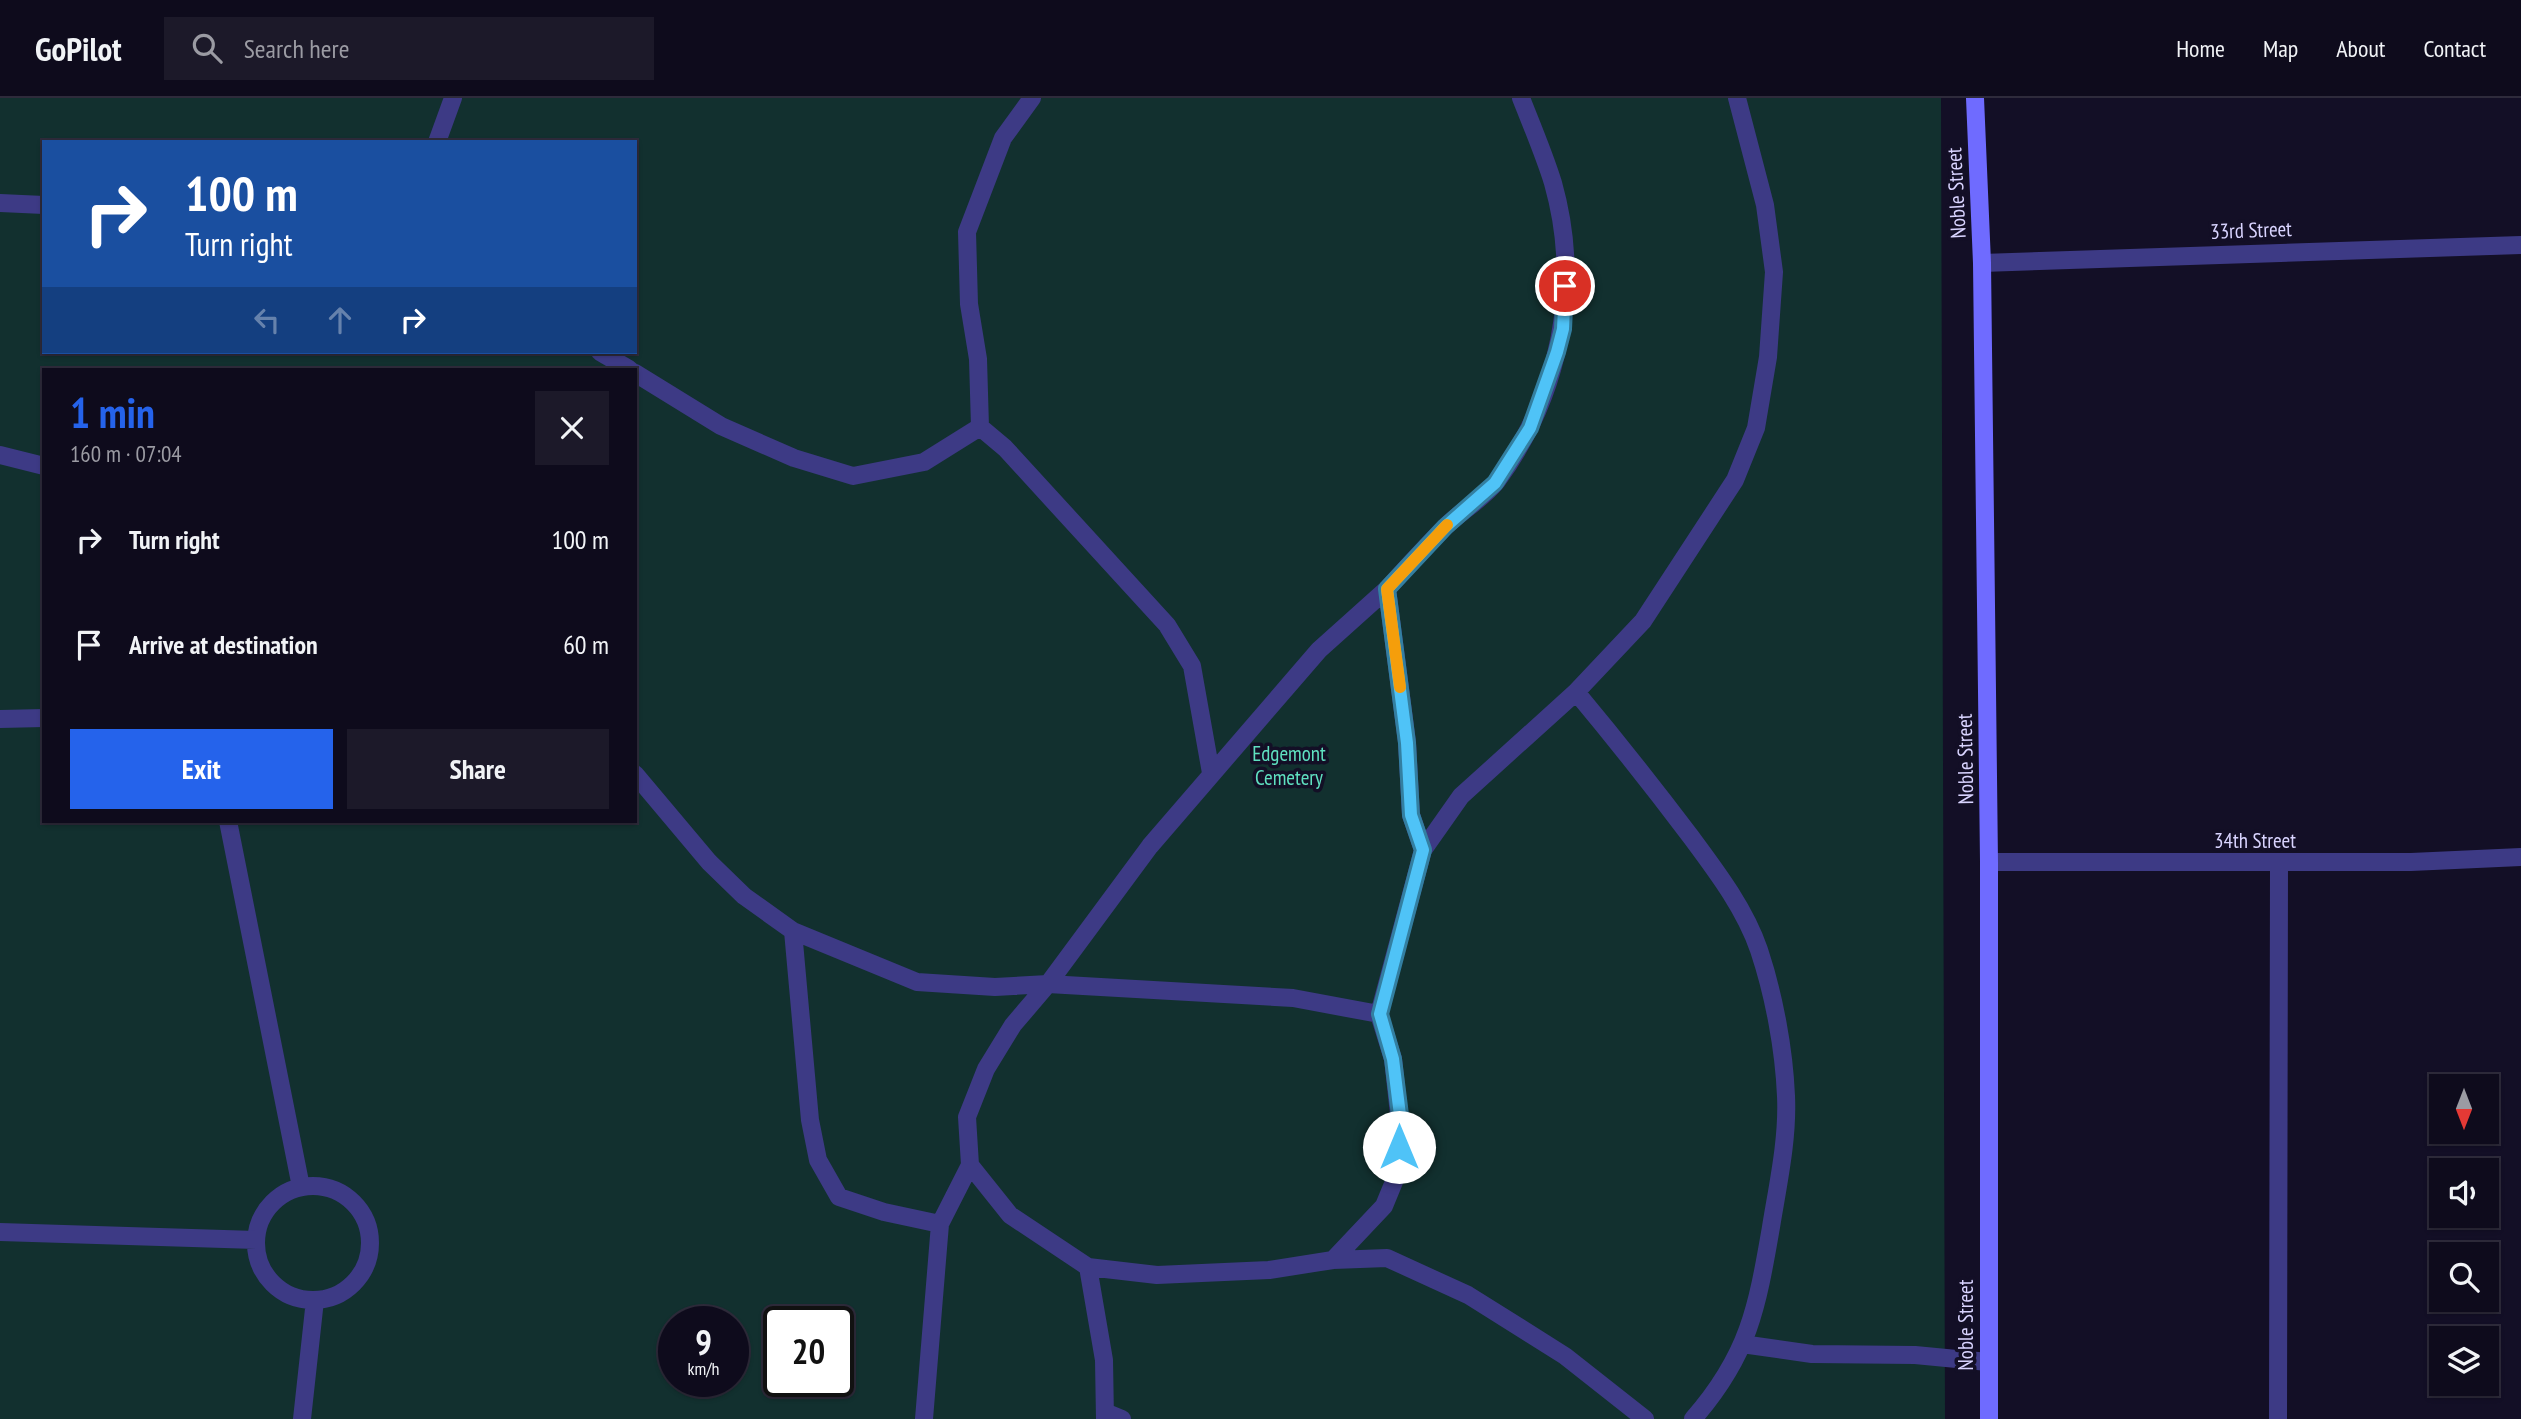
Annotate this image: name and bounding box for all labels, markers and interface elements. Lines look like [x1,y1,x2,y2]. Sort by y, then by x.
search box [164,17,654,80]
text: GoPilot [35,27,122,70]
icon: search [188,29,226,67]
text: Search here [244,32,349,65]
text: Home [2176,33,2225,64]
text: Map [2263,33,2298,64]
text: About [2336,33,2385,64]
text: Contact [2423,33,2486,64]
street label: Noble Street [1940,147,1972,239]
text: 100 m [185,161,298,225]
icon: right [70,168,161,259]
street label: 33rd Street [2210,215,2293,245]
text: Turn right [185,223,293,265]
pin [1535,256,1595,316]
icon: arrive [1546,267,1584,305]
icon: left [248,301,286,339]
icon: ahead [321,301,359,339]
icon: right [394,301,432,339]
text: 1 min [70,385,155,440]
button: close [535,391,609,465]
text: 160 m · 07:04 [70,439,182,468]
icon: right [70,521,108,559]
text: Turn right [129,523,220,556]
text: 100 m [551,523,609,556]
icon: arrive [70,626,108,664]
text: Arrive at destination [129,628,318,661]
text: 60 m [563,628,609,661]
street label: Noble Street [1951,713,1979,805]
button: Exit [70,729,333,809]
button: Share [347,729,609,809]
park label: Edgemont Cemetery [1252,740,1326,791]
street label: 34th Street [2214,827,2296,854]
north arrow [2429,1074,2499,1144]
map controls [2429,1074,2499,1396]
position arrow [1362,1110,1436,1184]
button: sound [2429,1158,2499,1228]
button: search [2429,1242,2499,1312]
street label: Noble Street [1952,1279,1979,1370]
speed limit sign: 20 [763,1306,854,1397]
text: 9 [695,1319,712,1365]
button: layers [2429,1326,2499,1396]
text: km/h [688,1357,719,1380]

